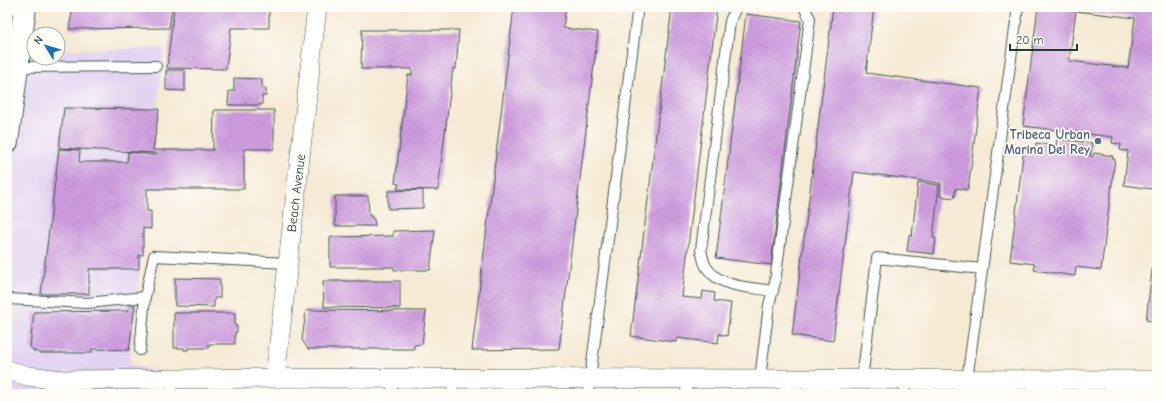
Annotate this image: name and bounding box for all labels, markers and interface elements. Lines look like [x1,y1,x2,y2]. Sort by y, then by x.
north arrow [26,26,66,66]
scale bar [1010,26,1077,52]
text: N [31,33,46,47]
text: 20 m [1016,33,1044,47]
place label: Tribeca Urban Marina Del Rey [1004,127,1090,157]
marker: Tribeca Urban Marina Del Rey [1093,136,1103,146]
street label: Beach Avenue [284,153,308,233]

